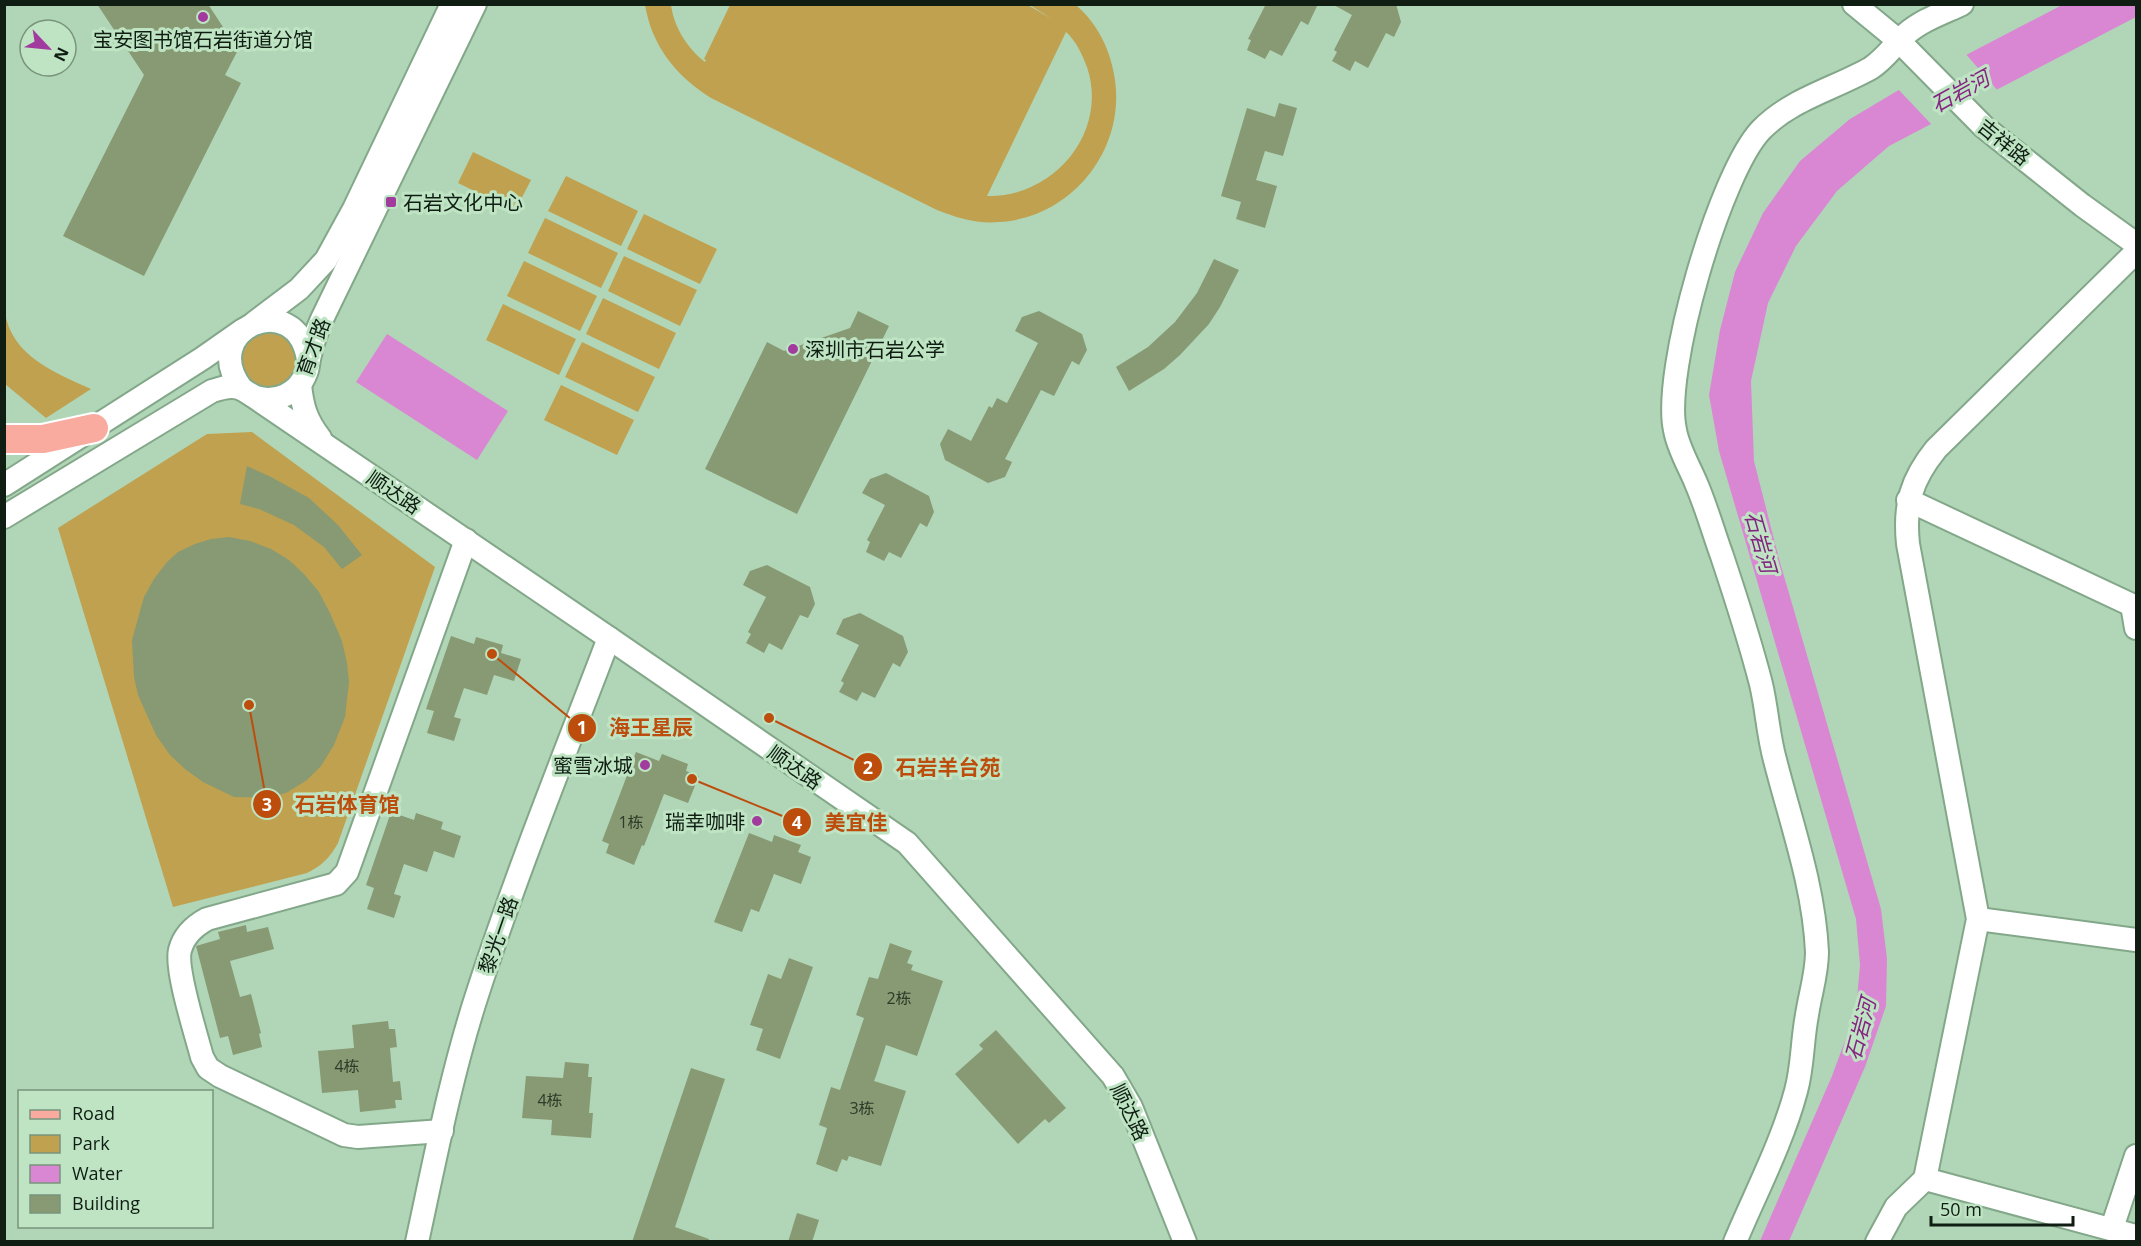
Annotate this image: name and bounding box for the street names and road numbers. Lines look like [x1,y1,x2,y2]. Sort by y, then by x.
street label: 吉祥路 [1972,113,2036,171]
street label: 育才路 [290,314,336,380]
street label: 顺达路 [362,464,426,520]
street label: 顺达路 [763,739,827,795]
street label: 黎光一路 [472,893,524,977]
street label: 顺达路 [1105,1079,1155,1145]

